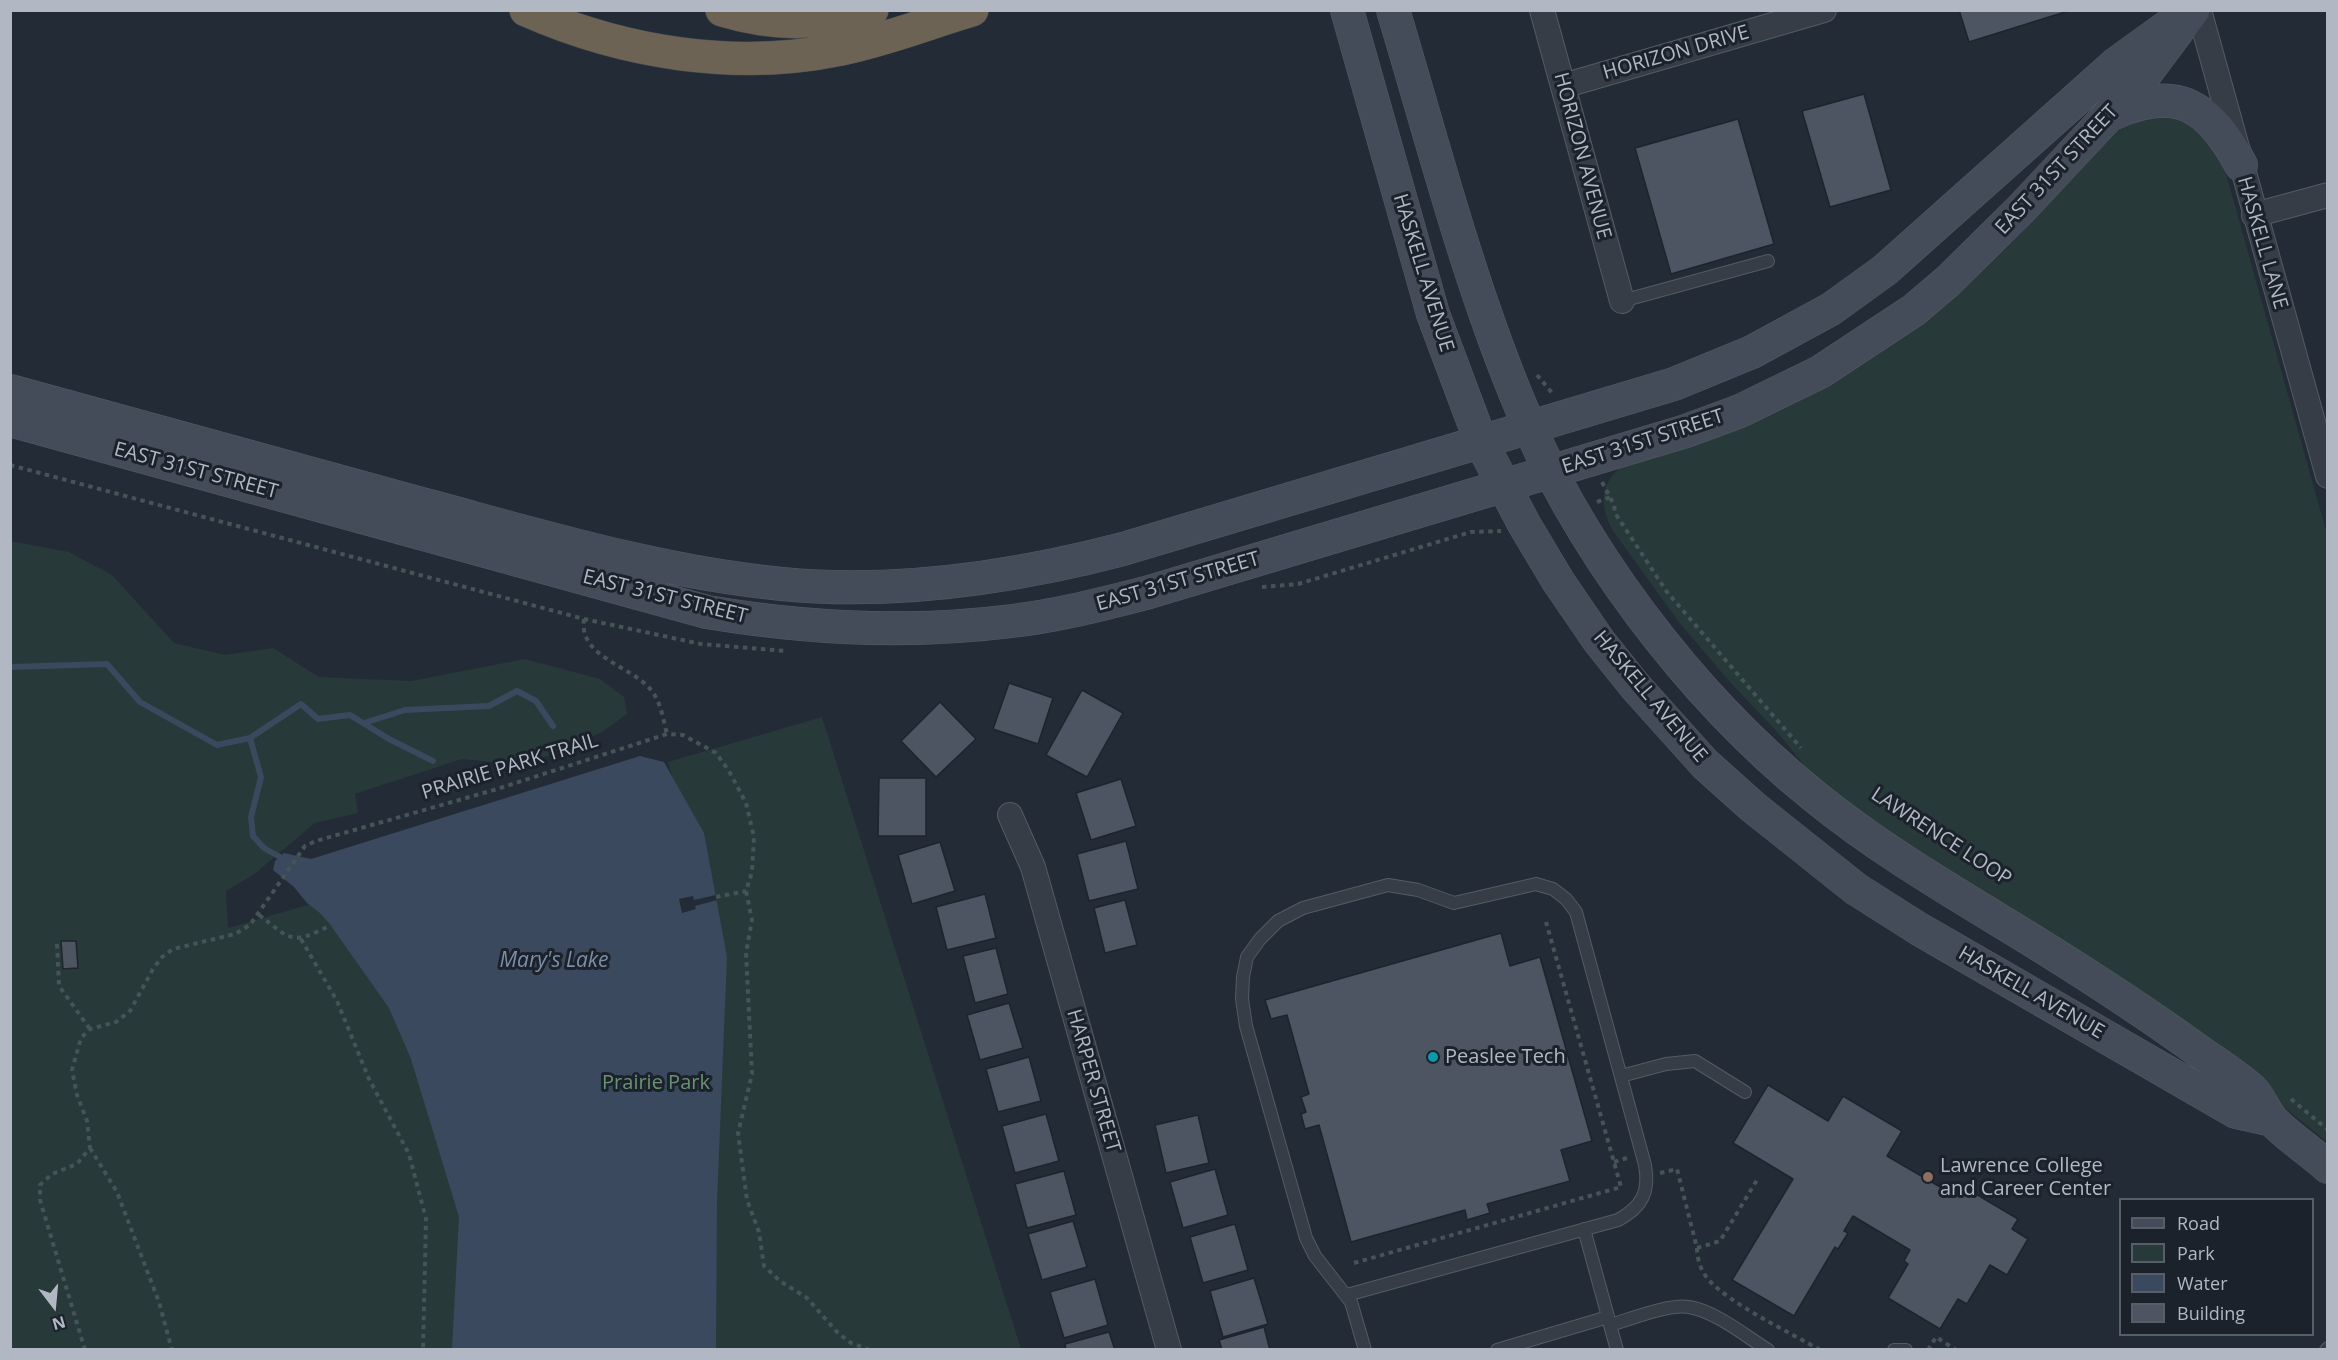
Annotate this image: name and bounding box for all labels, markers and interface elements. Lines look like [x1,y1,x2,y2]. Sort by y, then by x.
street label: HORIZON DRIVE [1600,21,1752,85]
street label: HORIZON AVENUE [1548,70,1616,242]
street label: EAST 31ST STREET [1991,100,2123,240]
street label: HASKELL LANE [2232,174,2292,312]
street label: HASKELL AVENUE [1388,191,1458,355]
street label: EAST 31ST STREET [1559,405,1727,479]
street label: EAST 31ST STREET [111,438,281,504]
street label: EAST 31ST STREET [1094,547,1262,617]
street label: EAST 31ST STREET [580,565,750,629]
street label: HASKELL AVENUE [1588,626,1712,768]
street label: PRAIRIE PARK TRAIL [419,729,601,805]
street label: LAWRENCE LOOP [1866,783,2016,891]
street label: HASKELL AVENUE [1954,942,2108,1044]
water label: Mary's Lake [499,948,609,974]
street label: HARPER STREET [1061,1007,1125,1155]
place label: Peaslee Tech [1445,1045,1566,1069]
marker: Peaslee Tech [1426,1050,1440,1064]
park label: Prairie Park [602,1071,710,1095]
place label: Lawrence College and Career Center [1940,1154,2111,1201]
marker: Lawrence College and Career Center [1921,1170,1935,1184]
legend [2119,1198,2314,1336]
text: Road [2177,1211,2220,1235]
text: Park [2177,1241,2215,1265]
text: Water [2177,1271,2228,1295]
north arrow [24,1276,84,1336]
text: Building [2177,1301,2245,1325]
text: N [50,1311,68,1336]

